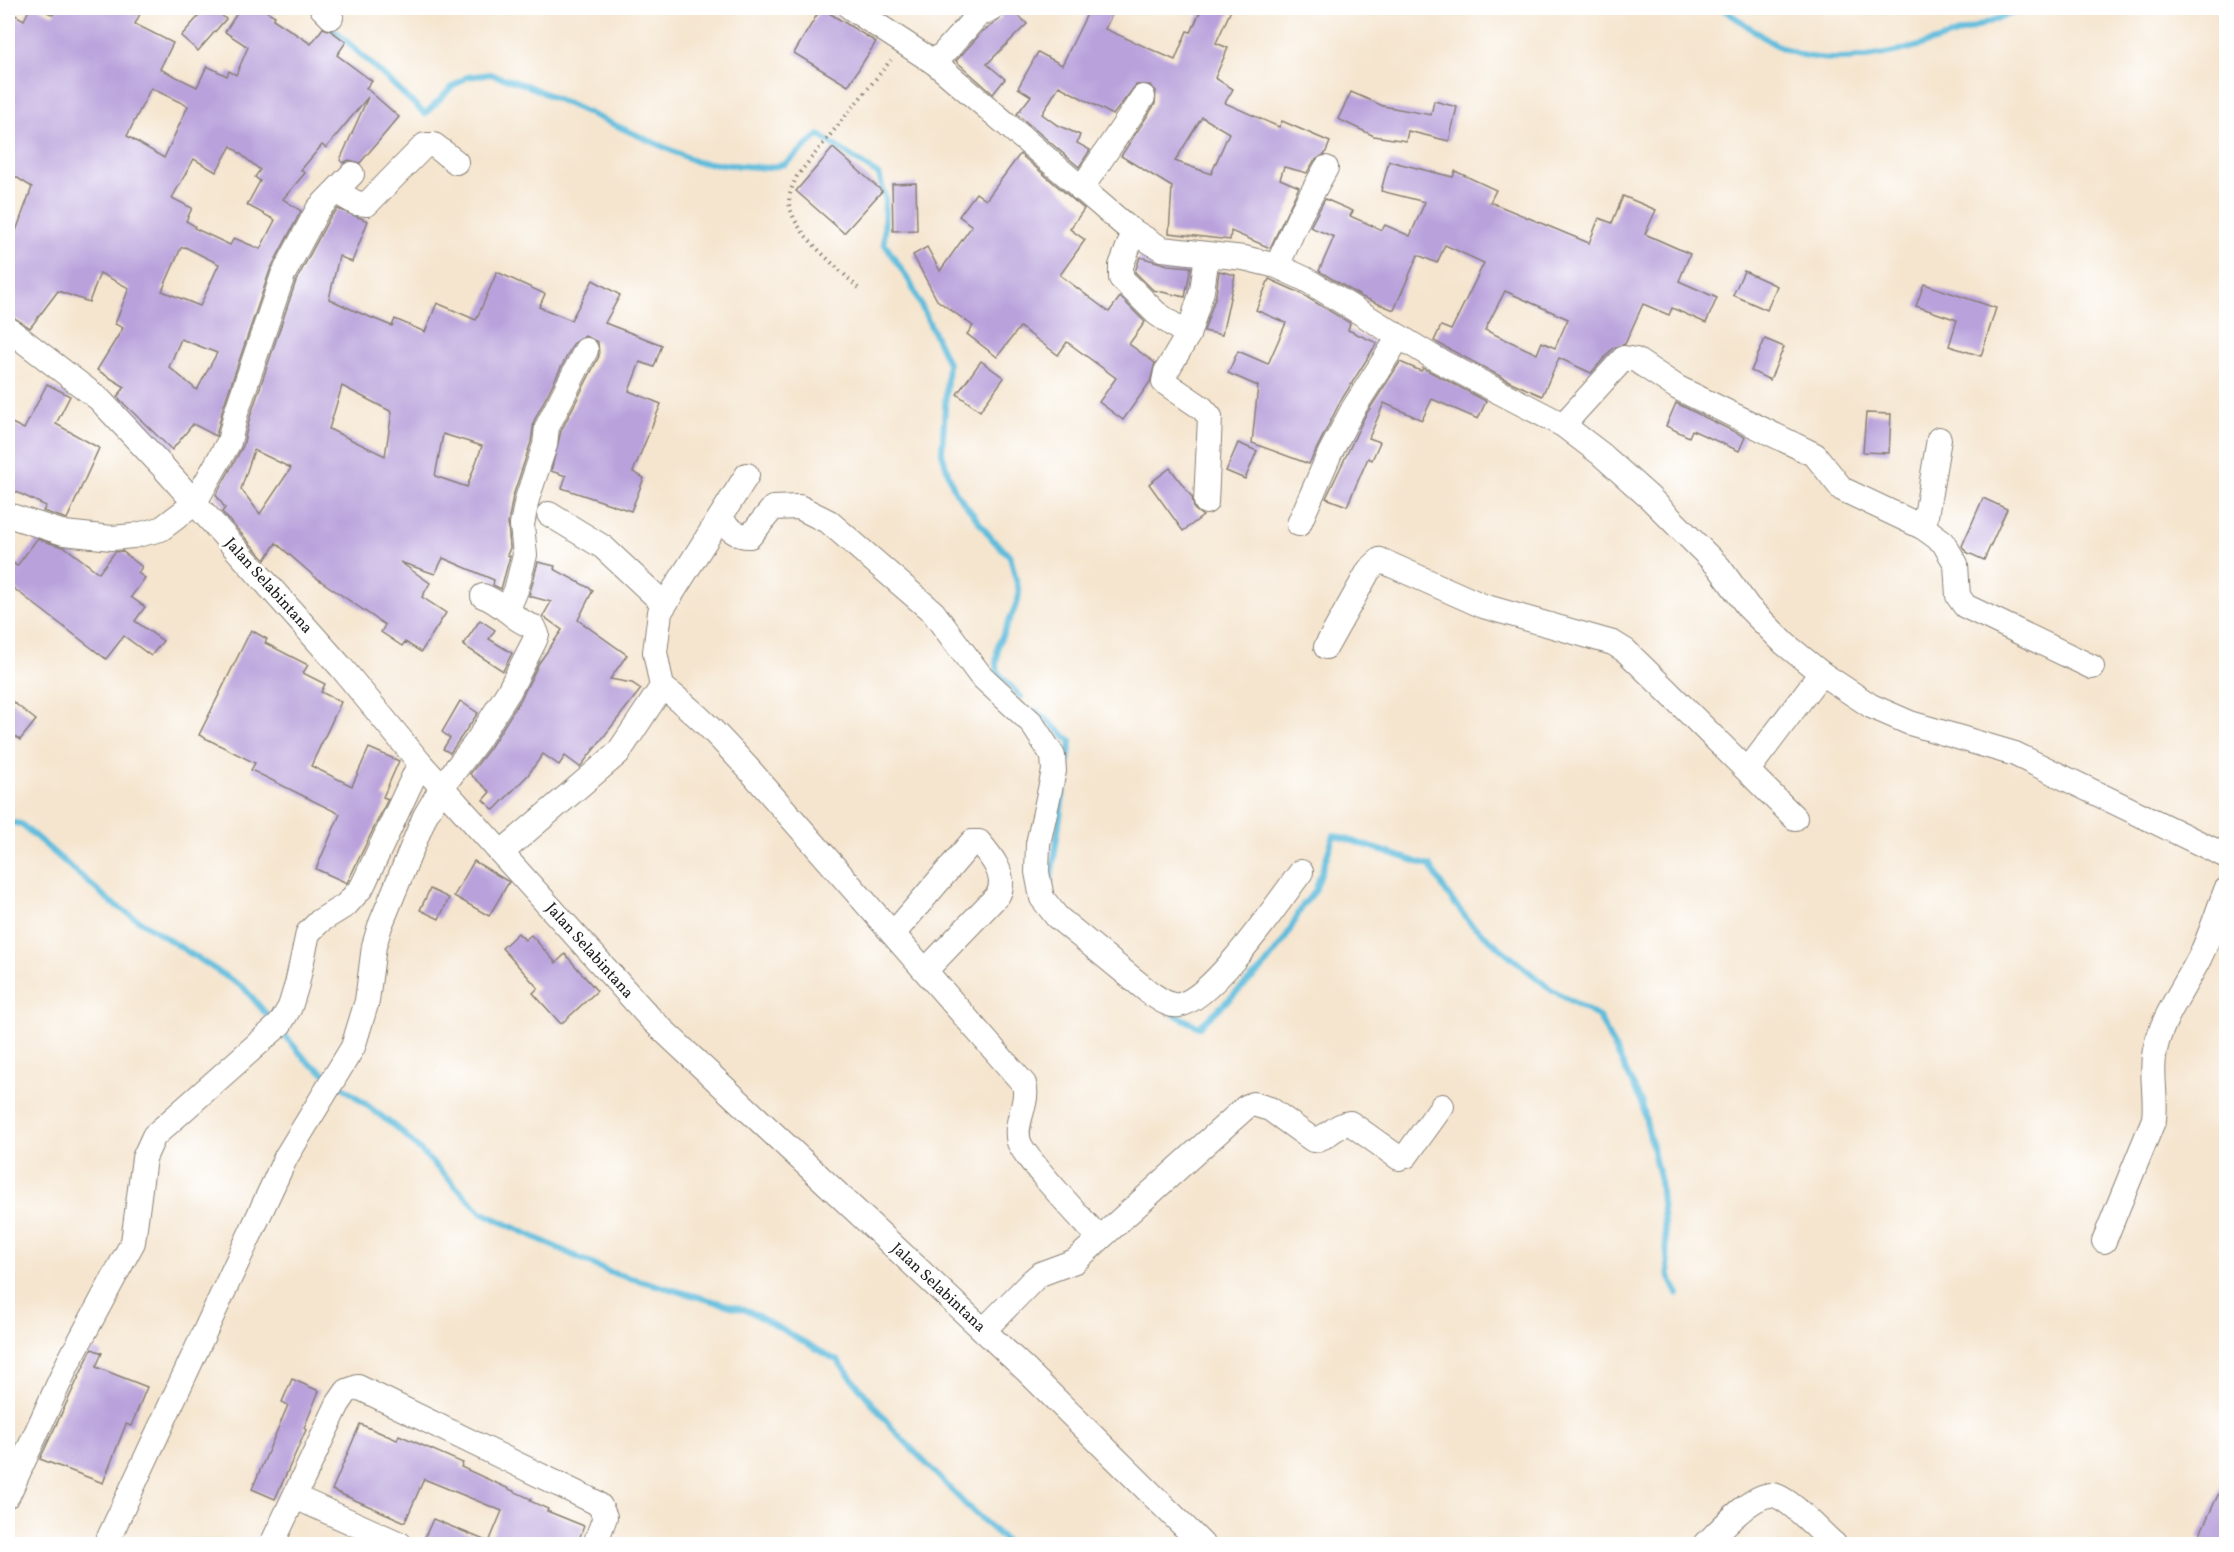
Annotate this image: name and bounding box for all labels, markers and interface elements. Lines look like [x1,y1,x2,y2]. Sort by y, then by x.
street label: Jalan Selabintana [219,533,317,639]
street label: Jalan Selabintana [540,898,638,1004]
street label: Jalan Selabintana [886,1238,990,1338]

